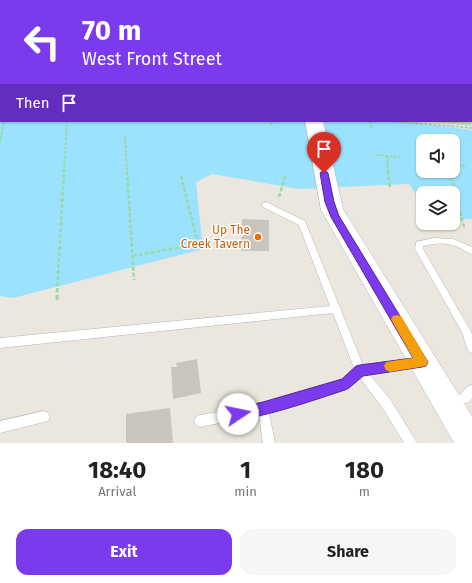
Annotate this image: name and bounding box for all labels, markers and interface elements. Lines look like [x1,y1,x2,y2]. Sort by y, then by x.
text: 70 m [82,14,141,47]
icon: left [16,16,68,68]
text: West Front Street [82,48,222,70]
icon: arrive [58,92,80,114]
text: Then [16,94,50,112]
pin [307,132,341,173]
map controls [416,134,460,230]
button: sound [416,134,460,178]
icon: arrive [313,138,335,160]
button: layers [416,186,460,230]
place label: Up The Creek Tavern [181,223,250,251]
marker: Up The Creek Tavern [253,232,263,242]
position arrow [217,393,259,435]
text: 18:40 [88,456,146,484]
text: 1 [240,456,251,484]
text: 180 [345,456,384,484]
text: Arrival [98,484,136,499]
text: min [234,484,257,499]
text: m [359,484,370,499]
button: Exit [16,529,232,575]
button: Share [240,529,456,575]

